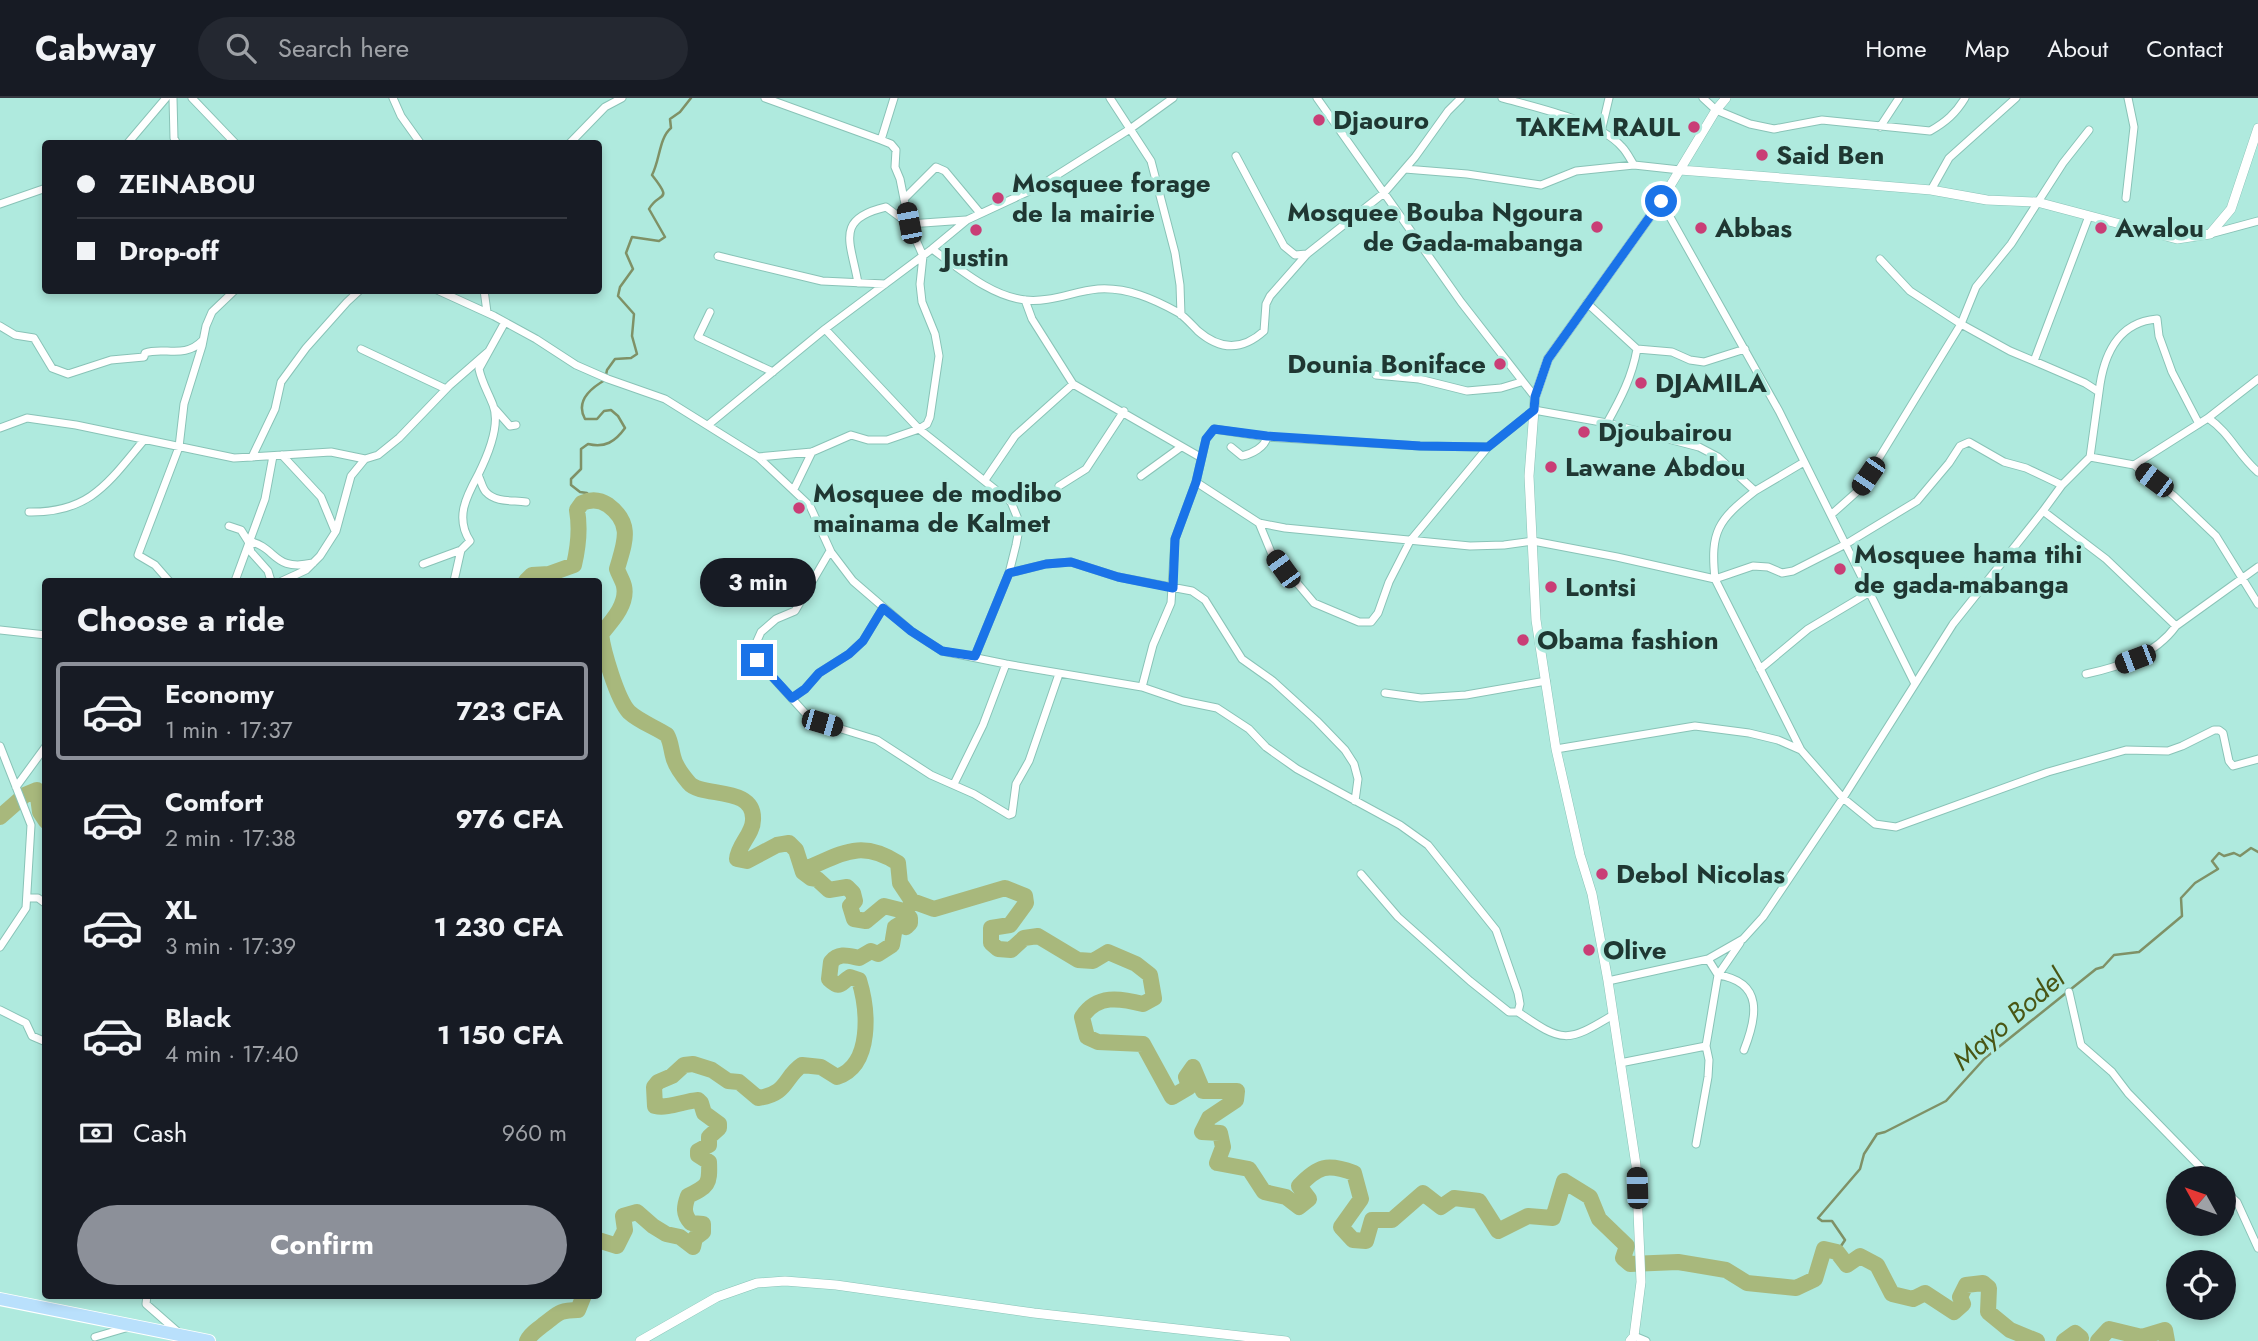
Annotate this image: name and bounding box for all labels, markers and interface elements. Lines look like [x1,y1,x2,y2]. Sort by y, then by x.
search box [198,17,688,80]
text: Cabway [35,25,156,72]
icon: search [222,29,260,67]
text: Search here [278,29,409,67]
text: Home [1865,31,1927,66]
text: Map [1965,31,2009,66]
text: About [2047,31,2108,66]
text: Contact [2146,31,2223,66]
place label: Djaouro [1333,101,1429,139]
place label: TAKEM RAUL [1516,108,1680,146]
marker: Djaouro [1311,112,1327,128]
marker: TAKEM RAUL [1686,119,1702,135]
place label: Said Ben [1776,136,1884,174]
marker: Said Ben [1754,147,1770,163]
place label: Mosquee forage de la mairie [1012,164,1211,232]
text: ZEINABOU [119,165,256,203]
route start [1645,185,1677,217]
marker: Mosquee forage de la mairie [990,190,1006,206]
place label: Mosquee Bouba Ngoura de Gada-mabanga [1287,193,1583,261]
car [895,200,924,246]
place label: Abbas [1714,209,1792,247]
place label: Awalou [2114,209,2204,247]
marker: Mosquee Bouba Ngoura de Gada-mabanga [1589,219,1605,235]
marker: Abbas [1693,220,1709,236]
marker: Awalou [2093,220,2109,236]
marker: Justin [968,222,984,238]
text: Drop-off [119,232,219,270]
place label: Justin [938,238,1009,276]
place label: Dounia Boniface [1287,345,1486,383]
marker: Dounia Boniface [1492,356,1508,372]
place label: DJAMILA [1655,364,1768,402]
marker: DJAMILA [1633,375,1649,391]
place label: Djoubairou [1598,413,1732,451]
marker: Djoubairou [1576,424,1592,440]
place label: Lawane Abdou [1565,448,1746,486]
car [1848,453,1889,499]
marker: Lawane Abdou [1543,459,1559,475]
car [2131,459,2178,501]
place label: Mosquee de modibo mainama de Kalmet [813,474,1062,542]
marker: Mosquee de modibo mainama de Kalmet [791,500,807,516]
place label: Mosquee hama tihi de gada-mabanga [1854,535,2082,603]
car [1263,546,1304,592]
callout: 3 min [699,559,815,608]
marker: Mosquee hama tihi de gada-mabanga [1832,561,1848,577]
text: 3 min [728,565,788,599]
place label: Lontsi [1565,568,1636,606]
marker: Lontsi [1543,579,1559,595]
text: Choose a ride [77,597,285,643]
place label: Obama fashion [1537,621,1719,659]
marker: Obama fashion [1515,632,1531,648]
car [2112,642,2159,676]
route end [741,644,773,676]
text: Economy [165,675,274,713]
icon: car [81,680,144,743]
text: 723 CFA [456,692,563,730]
car [799,707,846,739]
text: 1 min · 17:37 [165,713,293,747]
text: Comfort [165,783,263,821]
icon: car [81,788,144,851]
text: 976 CFA [456,800,563,838]
text: 2 min · 17:38 [165,821,296,855]
place label: Debol Nicolas [1616,855,1785,893]
marker: Debol Nicolas [1594,866,1610,882]
text: XL [165,891,197,929]
icon: car [81,896,144,959]
text: 1 230 CFA [434,908,563,946]
text: 3 min · 17:39 [165,929,296,963]
place label: Olive [1603,931,1667,969]
marker: Olive [1581,942,1597,958]
water label: Mayo Bodel [1943,958,2075,1080]
text: Black [165,999,231,1037]
icon: car [81,1004,144,1067]
text: 1 150 CFA [437,1016,563,1054]
text: 4 min · 17:40 [165,1037,299,1071]
icon: cash [77,1114,115,1152]
text: Cash [133,1114,187,1152]
text: 960 m [502,1116,567,1150]
north arrow [2166,1166,2236,1236]
map controls [2166,1166,2236,1320]
car [1626,1167,1649,1209]
button: Confirm [77,1205,567,1285]
button: locate [2166,1250,2236,1320]

